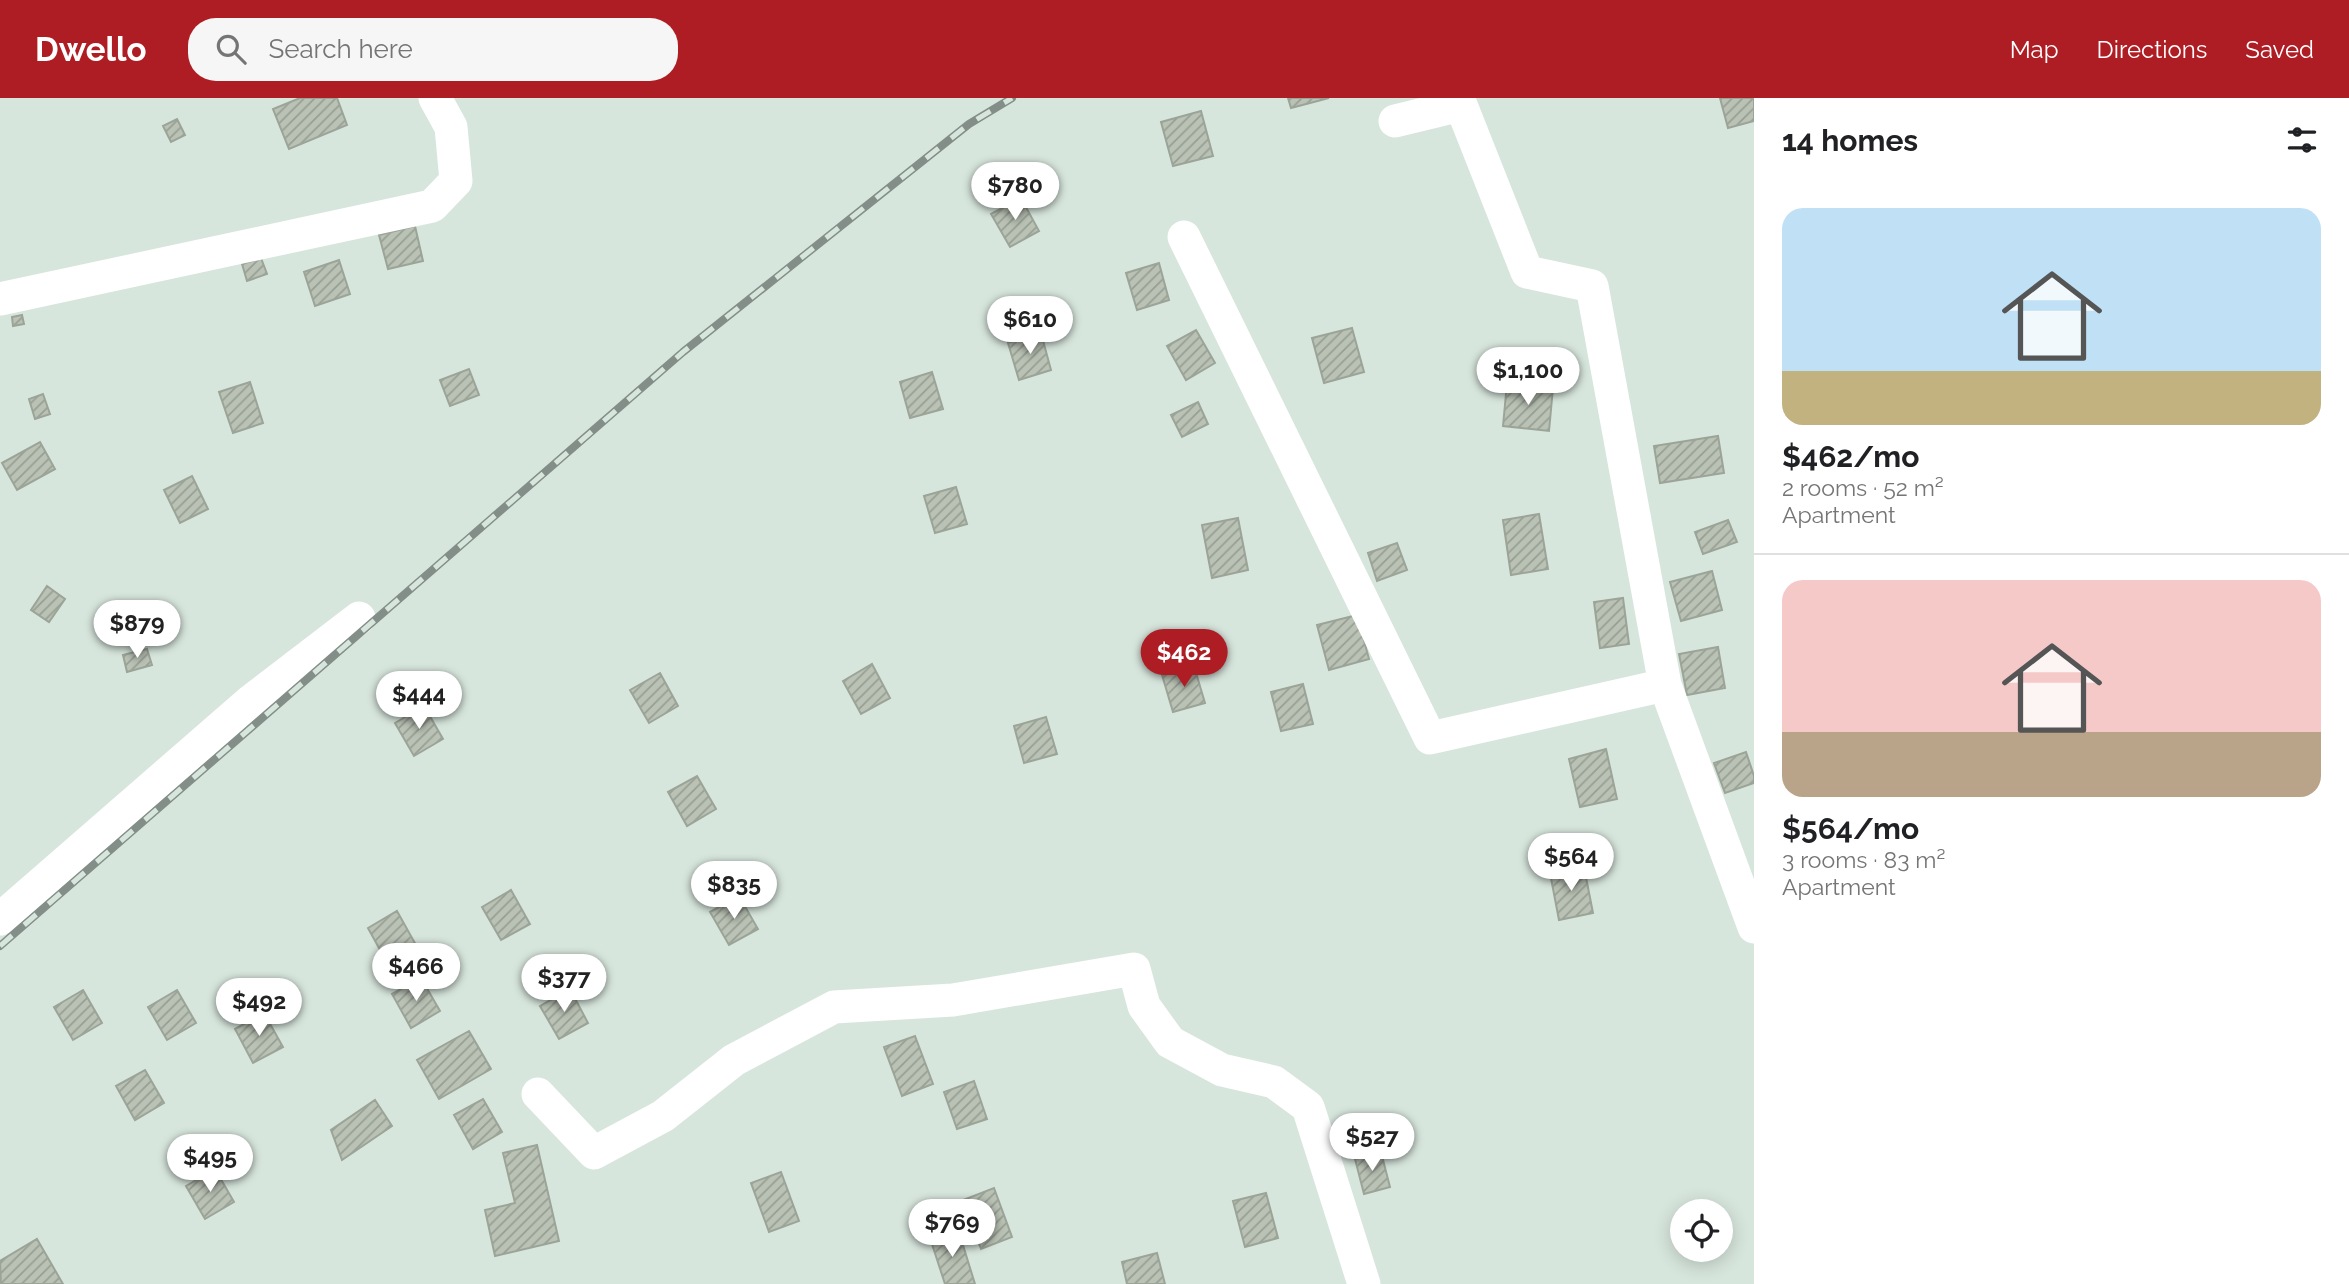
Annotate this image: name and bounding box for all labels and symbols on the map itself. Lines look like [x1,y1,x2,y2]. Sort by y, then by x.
pin: $780 [974,162,1056,222]
pin: $610 [989,296,1071,356]
pin: $1,100 [1471,348,1585,407]
pin: $879 [96,601,178,660]
pin: $462 [1143,630,1225,689]
pin: $444 [378,672,460,731]
pin: $564 [1530,834,1612,893]
pin: $835 [693,862,775,921]
pin: $466 [375,944,457,1003]
pin: $377 [523,954,605,1014]
pin: $492 [218,978,300,1038]
pin: $527 [1331,1114,1413,1173]
pin: $495 [169,1134,251,1194]
pin: $769 [911,1200,993,1259]

